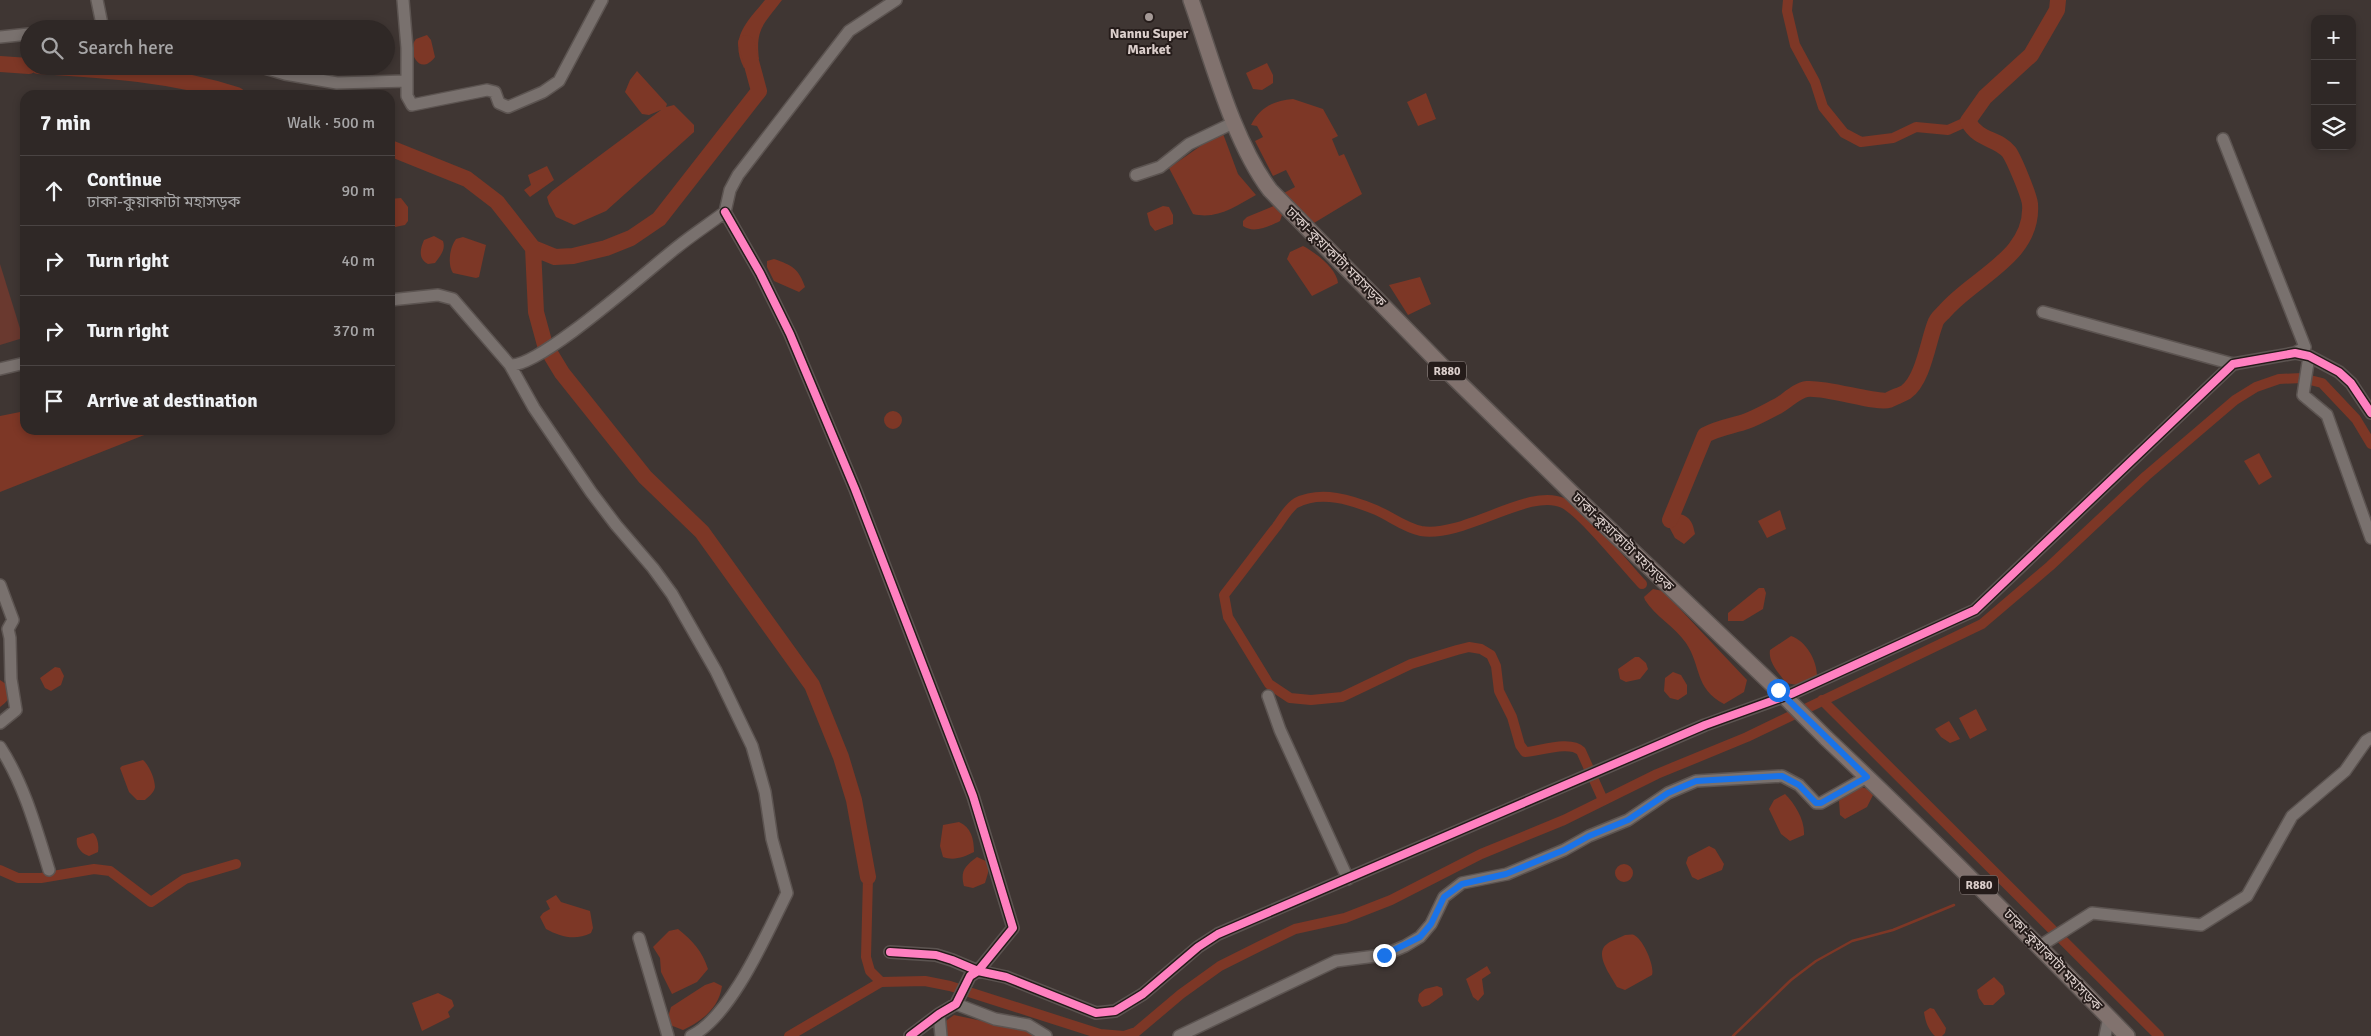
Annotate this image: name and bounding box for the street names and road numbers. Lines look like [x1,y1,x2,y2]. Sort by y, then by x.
street label: ঢাকা-কুয়াকাটা মহাসড়ক [1282,203,1390,311]
road number: R880 [1428,362,1466,381]
street label: ঢাকা-কুয়াকাটা মহাসড়ক [1568,489,1678,595]
road number: R880 [1960,876,1998,894]
street label: ঢাকা-কুয়াকাটা মহাসড়ক [2000,905,2106,1015]

